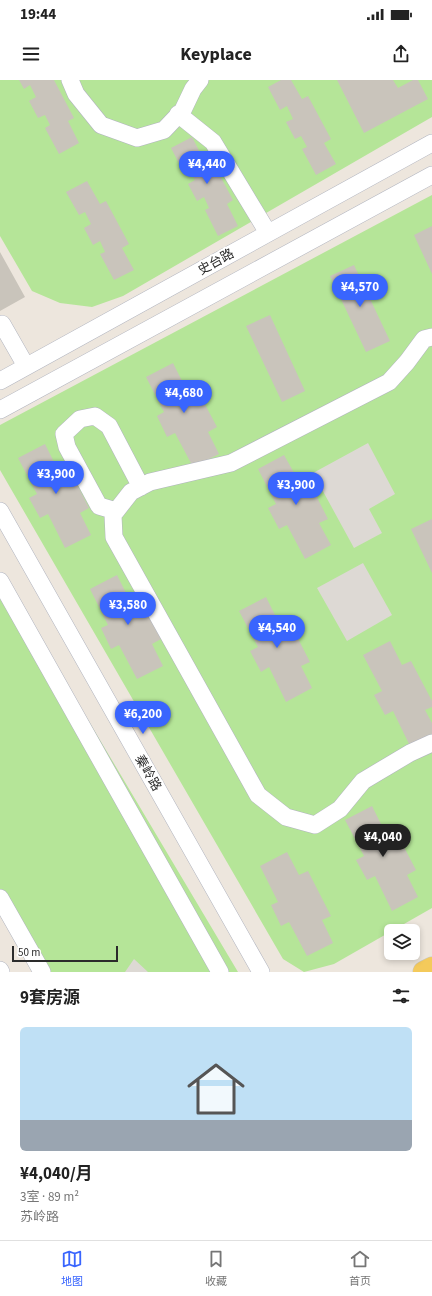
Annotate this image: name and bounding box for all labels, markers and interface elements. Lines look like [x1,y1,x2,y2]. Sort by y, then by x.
text: 19:44 [20,4,56,25]
text: Keyplace [180,42,252,67]
icon: menu [20,43,42,65]
icon: share [390,43,412,65]
pin: ¥4,440 [174,151,240,185]
text: ¥4,440 [188,155,226,173]
street label: 史台路 [195,245,237,279]
pin: ¥4,570 [327,274,393,308]
text: ¥4,570 [341,278,379,296]
pin: ¥4,680 [151,380,217,414]
text: ¥4,680 [165,384,203,402]
pin: ¥3,900 [23,461,89,495]
text: ¥3,900 [37,465,75,483]
pin: ¥3,900 [263,472,329,506]
text: ¥3,900 [277,476,315,494]
pin: ¥3,580 [95,592,161,626]
text: ¥3,580 [109,596,147,614]
pin: ¥4,540 [244,615,310,649]
text: ¥4,540 [258,619,296,637]
pin: ¥6,200 [110,701,176,735]
text: ¥6,200 [124,705,162,723]
street label: 秦岭路 [130,752,166,794]
pin: ¥4,040 [350,824,416,858]
text: ¥4,040 [364,828,402,846]
map controls [384,924,420,960]
button: layers [384,924,420,960]
scale bar [12,944,118,963]
text: 50 m [18,945,40,960]
icon: filters [390,985,412,1007]
text: 9套房源 [20,986,80,1010]
icon: home [180,1053,252,1125]
text: ¥4,040/月 [20,1162,93,1186]
text: 3室 · 89 m² [20,1188,79,1206]
text: 苏岭路 [20,1208,59,1226]
tab: 地图 [61,1248,83,1289]
tab: 收藏 [205,1248,227,1289]
tab: 首页 [349,1248,371,1289]

